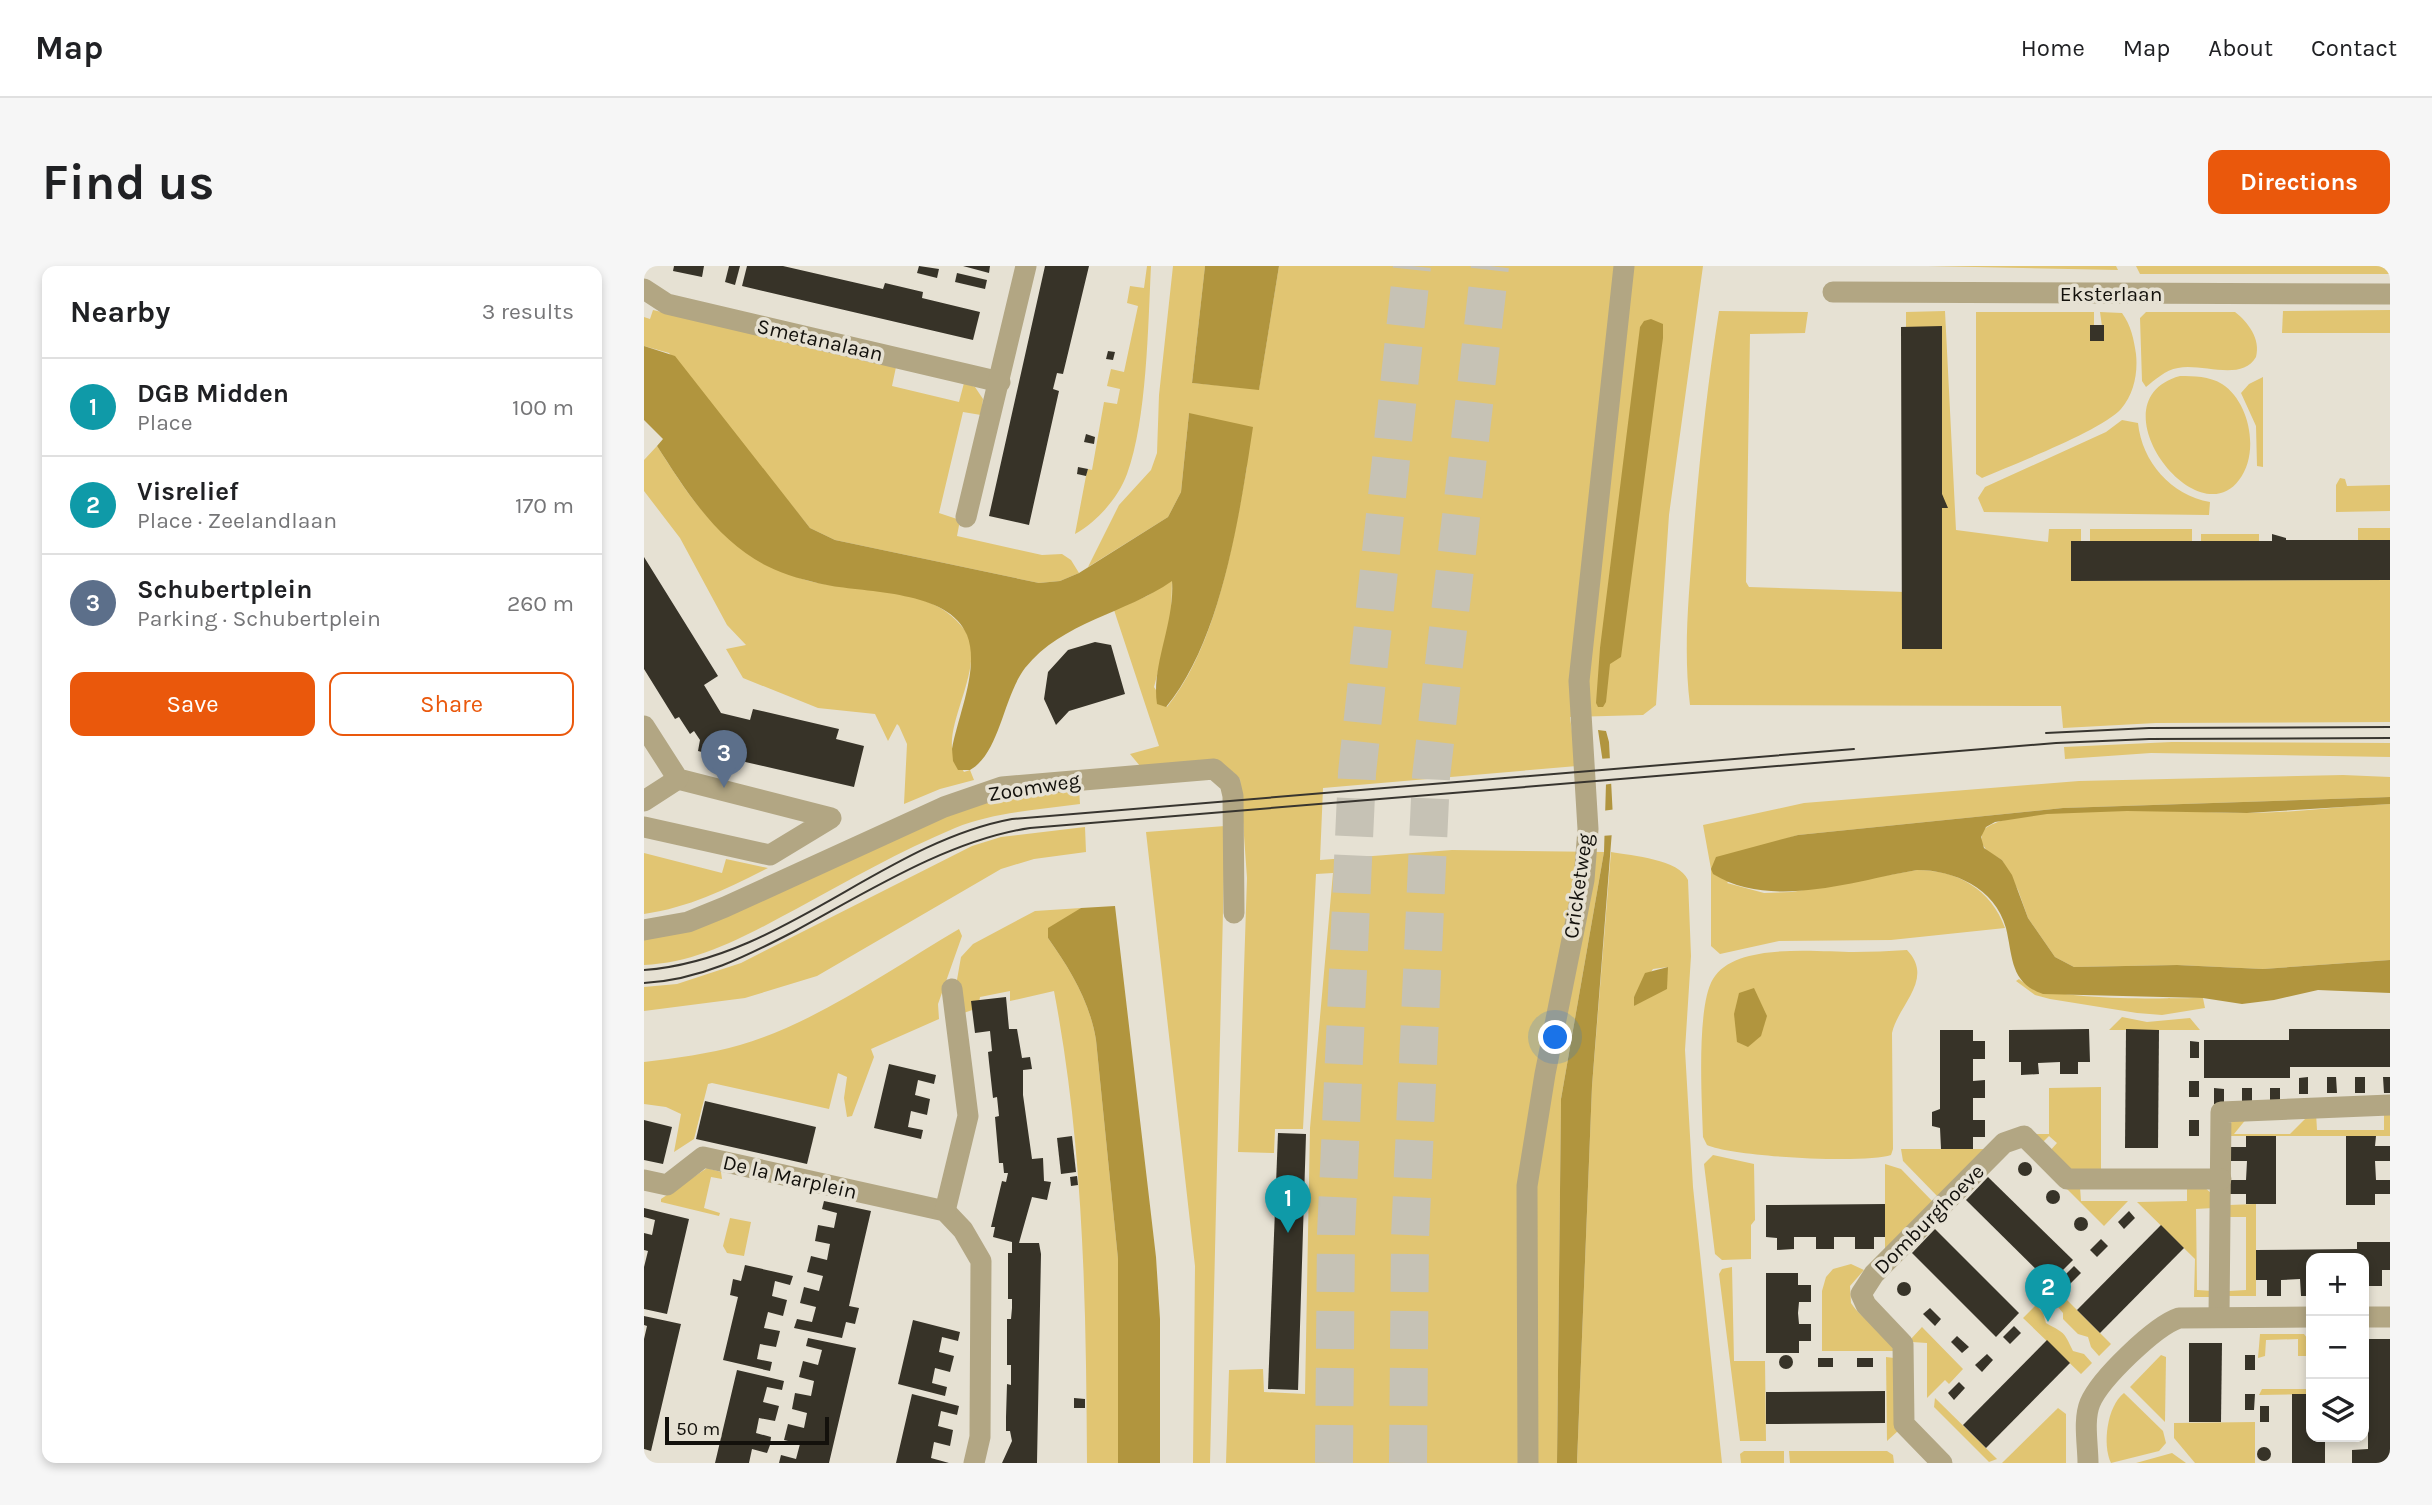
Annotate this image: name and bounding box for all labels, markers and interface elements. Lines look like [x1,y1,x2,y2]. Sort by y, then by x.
text: Map [35,29,103,67]
text: Home [2021,34,2085,62]
text: Map [2123,34,2170,62]
text: About [2208,34,2273,62]
text: Contact [2311,34,2397,62]
button: Directions [2208,150,2390,214]
text: Find us [42,154,214,211]
street label: Eksterlaan [2060,282,2162,306]
text: Nearby [70,294,170,330]
text: 3 results [482,298,574,325]
street label: Smetanalaan [755,314,885,366]
text: DGB Midden [137,378,289,409]
text: 1 [89,394,97,421]
text: 100 m [512,394,574,421]
text: Place [137,409,193,436]
text: Visrelief [137,476,239,507]
text: 2 [86,492,100,519]
text: 170 m [515,492,574,519]
text: Place · Zeelandlaan [137,507,337,534]
text: Schubertplein [137,574,312,605]
text: 3 [86,590,100,617]
text: 260 m [507,590,574,617]
text: Parking · Schubertplein [137,605,381,632]
button: Save [70,672,315,736]
button: Share [329,672,574,736]
pin: 3 [701,730,747,788]
street label: Zoomweg [986,768,1082,806]
street label: Cricketweg [1559,832,1597,940]
your location [1538,1020,1572,1054]
street label: De la Marplein [721,1150,859,1204]
street label: Domburghoeve [1869,1159,1989,1279]
pin: 1 [1265,1175,1311,1233]
map controls [2306,1253,2369,1442]
button: + [2306,1253,2369,1316]
pin: 2 [2025,1264,2071,1322]
button: − [2306,1316,2369,1379]
button: layers [2306,1379,2369,1442]
scale bar [665,1414,830,1446]
text: 50 m [676,1418,720,1440]

